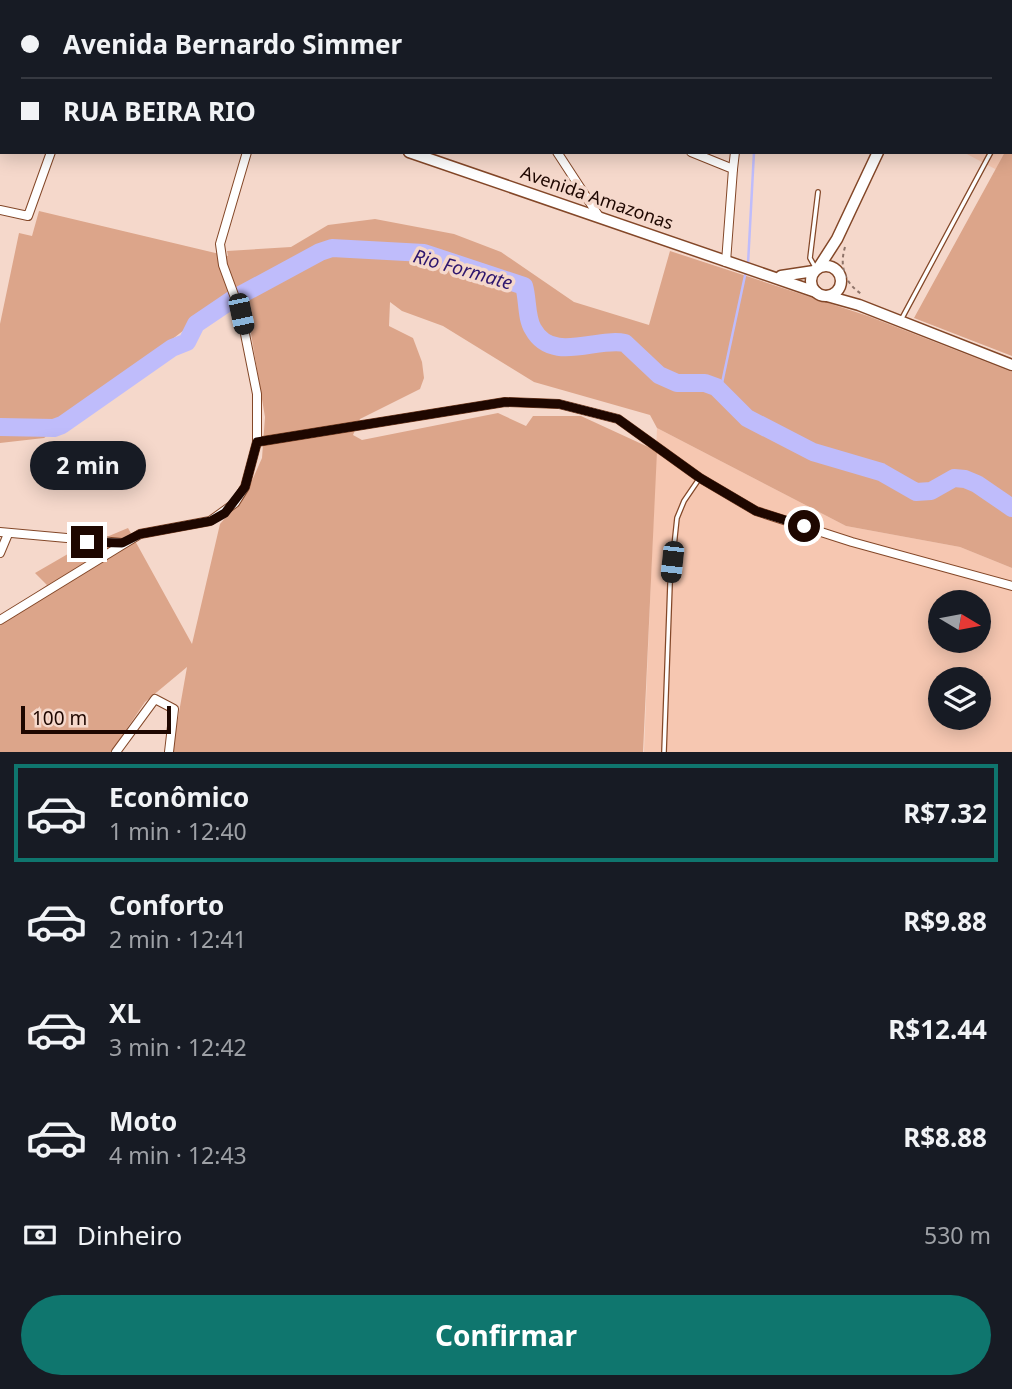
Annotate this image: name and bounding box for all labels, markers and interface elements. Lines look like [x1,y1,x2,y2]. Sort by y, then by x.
text: Avenida Bernardo Simmer [63,26,402,62]
text: RUA BEIRA RIO [63,93,256,129]
street label: Avenida Amazonas [518,160,677,234]
water label: Rio Formate [410,242,516,296]
car [227,291,256,337]
callout: 2 min [29,440,145,490]
text: 2 min [56,449,120,481]
route start [788,510,820,542]
route end [71,526,103,558]
car [660,540,685,584]
north arrow [928,590,990,653]
map controls [928,590,991,730]
button: layers [928,667,991,730]
scale bar [21,703,172,735]
text: 100 m [32,705,87,731]
text: Econômico [109,779,249,815]
icon: car [25,782,88,845]
text: R$7.32 [903,795,987,831]
text: 1 min · 12:40 [109,815,247,847]
text: Conforto [109,887,224,923]
icon: car [25,890,88,953]
text: R$9.88 [903,903,987,939]
text: 2 min · 12:41 [109,923,247,955]
text: XL [109,995,141,1031]
icon: car [25,998,88,1061]
text: R$12.44 [888,1011,987,1047]
text: 3 min · 12:42 [109,1031,247,1063]
text: Moto [109,1103,177,1139]
icon: car [25,1106,88,1169]
text: R$8.88 [903,1119,987,1155]
text: 4 min · 12:43 [109,1139,247,1171]
icon: cash [21,1216,59,1254]
text: Dinheiro [77,1217,182,1253]
text: 530 m [924,1219,991,1251]
button: Confirmar [21,1295,991,1375]

